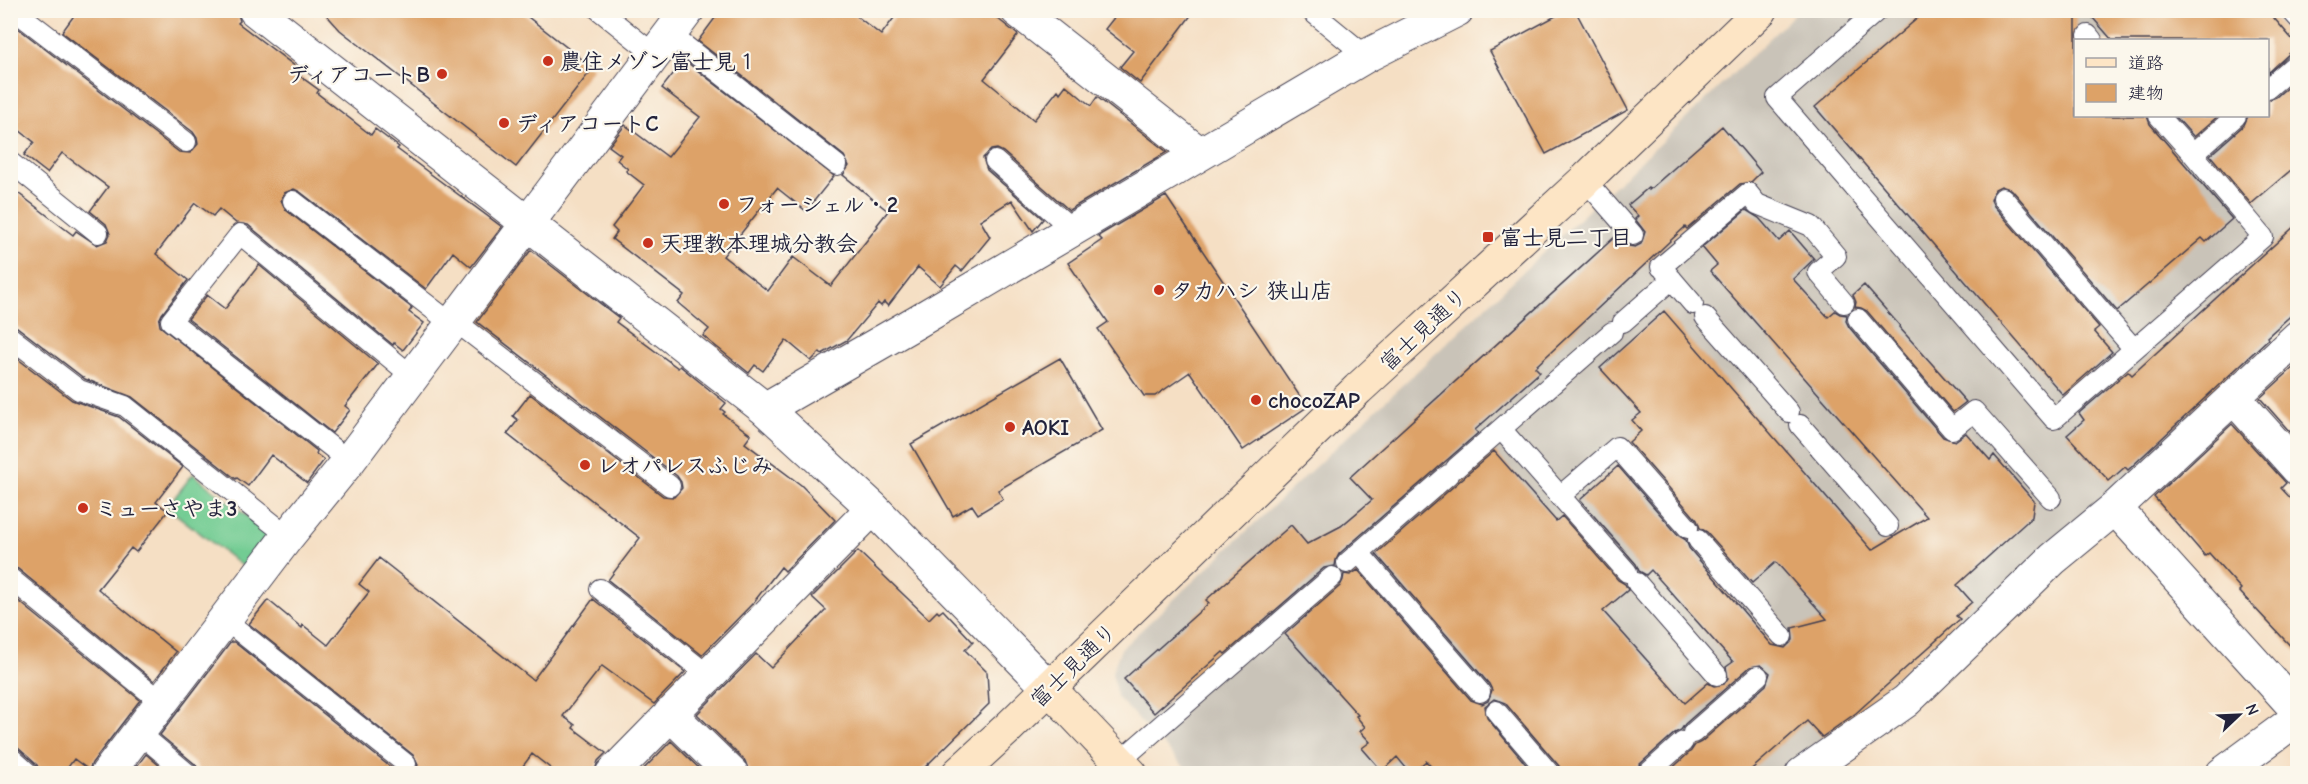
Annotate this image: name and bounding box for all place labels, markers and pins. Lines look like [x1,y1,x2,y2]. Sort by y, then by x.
place label: 農住メゾン富士見１ [560,49,758,75]
marker: 農住メゾン富士見１ [541,54,555,68]
place label: ディアコートB [287,62,430,88]
marker: ディアコートB [435,67,449,81]
place label: ディアコートC [516,111,659,137]
marker: ディアコートC [497,116,511,130]
place label: フォーシェル・2 [736,192,898,218]
marker: フォーシェル・2 [717,197,731,211]
place label: 富士見二丁目 [1500,225,1632,251]
marker: 富士見二丁目 [1481,230,1495,244]
place label: 天理教本理城分教会 [660,231,858,257]
marker: 天理教本理城分教会 [641,236,655,250]
place label: タカハシ 狭山店 [1171,278,1333,304]
marker: タカハシ 狭山店 [1152,283,1166,297]
place label: chocoZAP [1268,388,1360,414]
marker: chocoZAP [1249,393,1263,407]
place label: AOKI [1022,415,1069,441]
marker: AOKI [1003,420,1017,434]
place label: レオパレスふじみ [597,453,773,479]
marker: レオパレスふじみ [578,458,592,472]
place label: ミューさやま3 [95,496,237,522]
marker: ミューさやま3 [76,501,90,515]

